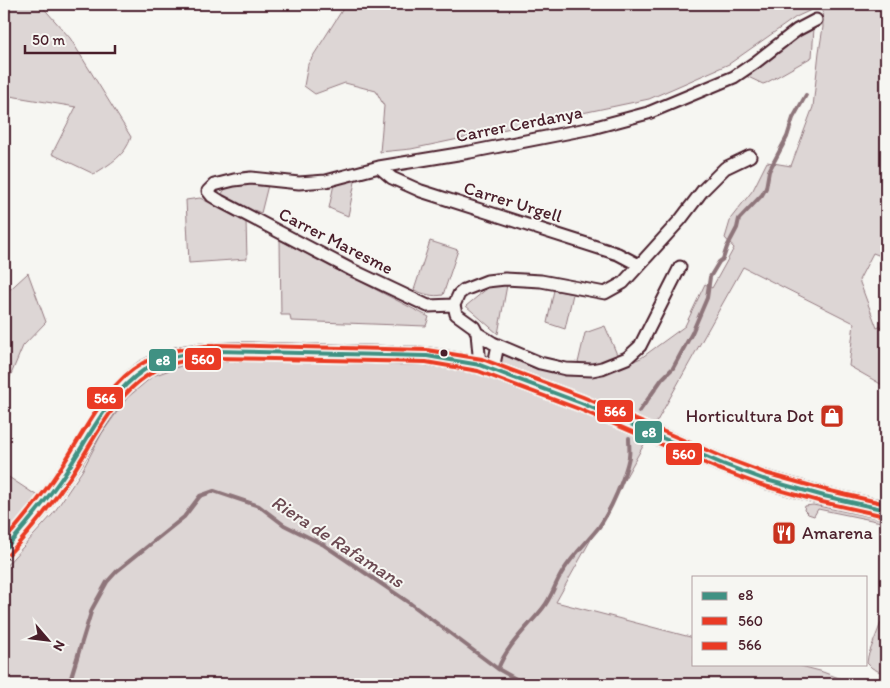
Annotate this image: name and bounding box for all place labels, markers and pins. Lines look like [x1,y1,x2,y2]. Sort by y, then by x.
unlabelled marker [439,348,449,358]
shop icon: Horticultura Dot [819,403,845,429]
place label: Horticultura Dot [686,405,814,427]
restaurant icon: Amarena [771,520,797,546]
place label: Amarena [802,522,874,544]

